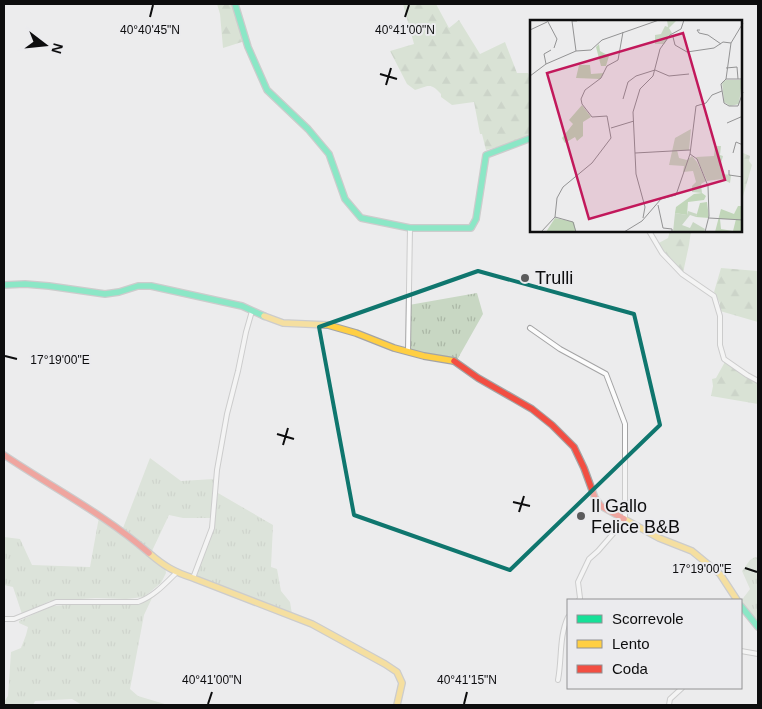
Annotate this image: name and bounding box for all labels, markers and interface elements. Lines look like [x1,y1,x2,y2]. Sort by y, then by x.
north arrow [20,20,70,70]
inset map [530,20,742,232]
text: 40°40'45"N [120,23,180,37]
text: 40°41'00"N [375,23,435,37]
text: N [48,42,67,56]
place label: Trulli [535,268,573,288]
marker: Trulli [519,272,531,284]
text: 17°19'00"E [30,353,90,367]
place label: Il Gallo Felice B&B [591,496,680,537]
marker: Il Gallo Felice B&B [575,510,587,522]
text: 17°19'00"E [672,562,732,576]
legend [567,599,742,689]
text: Scorrevole [612,610,684,627]
text: Lento [612,635,650,652]
text: Coda [612,660,649,677]
text: 40°41'00"N [182,673,242,687]
text: 40°41'15"N [437,673,497,687]

